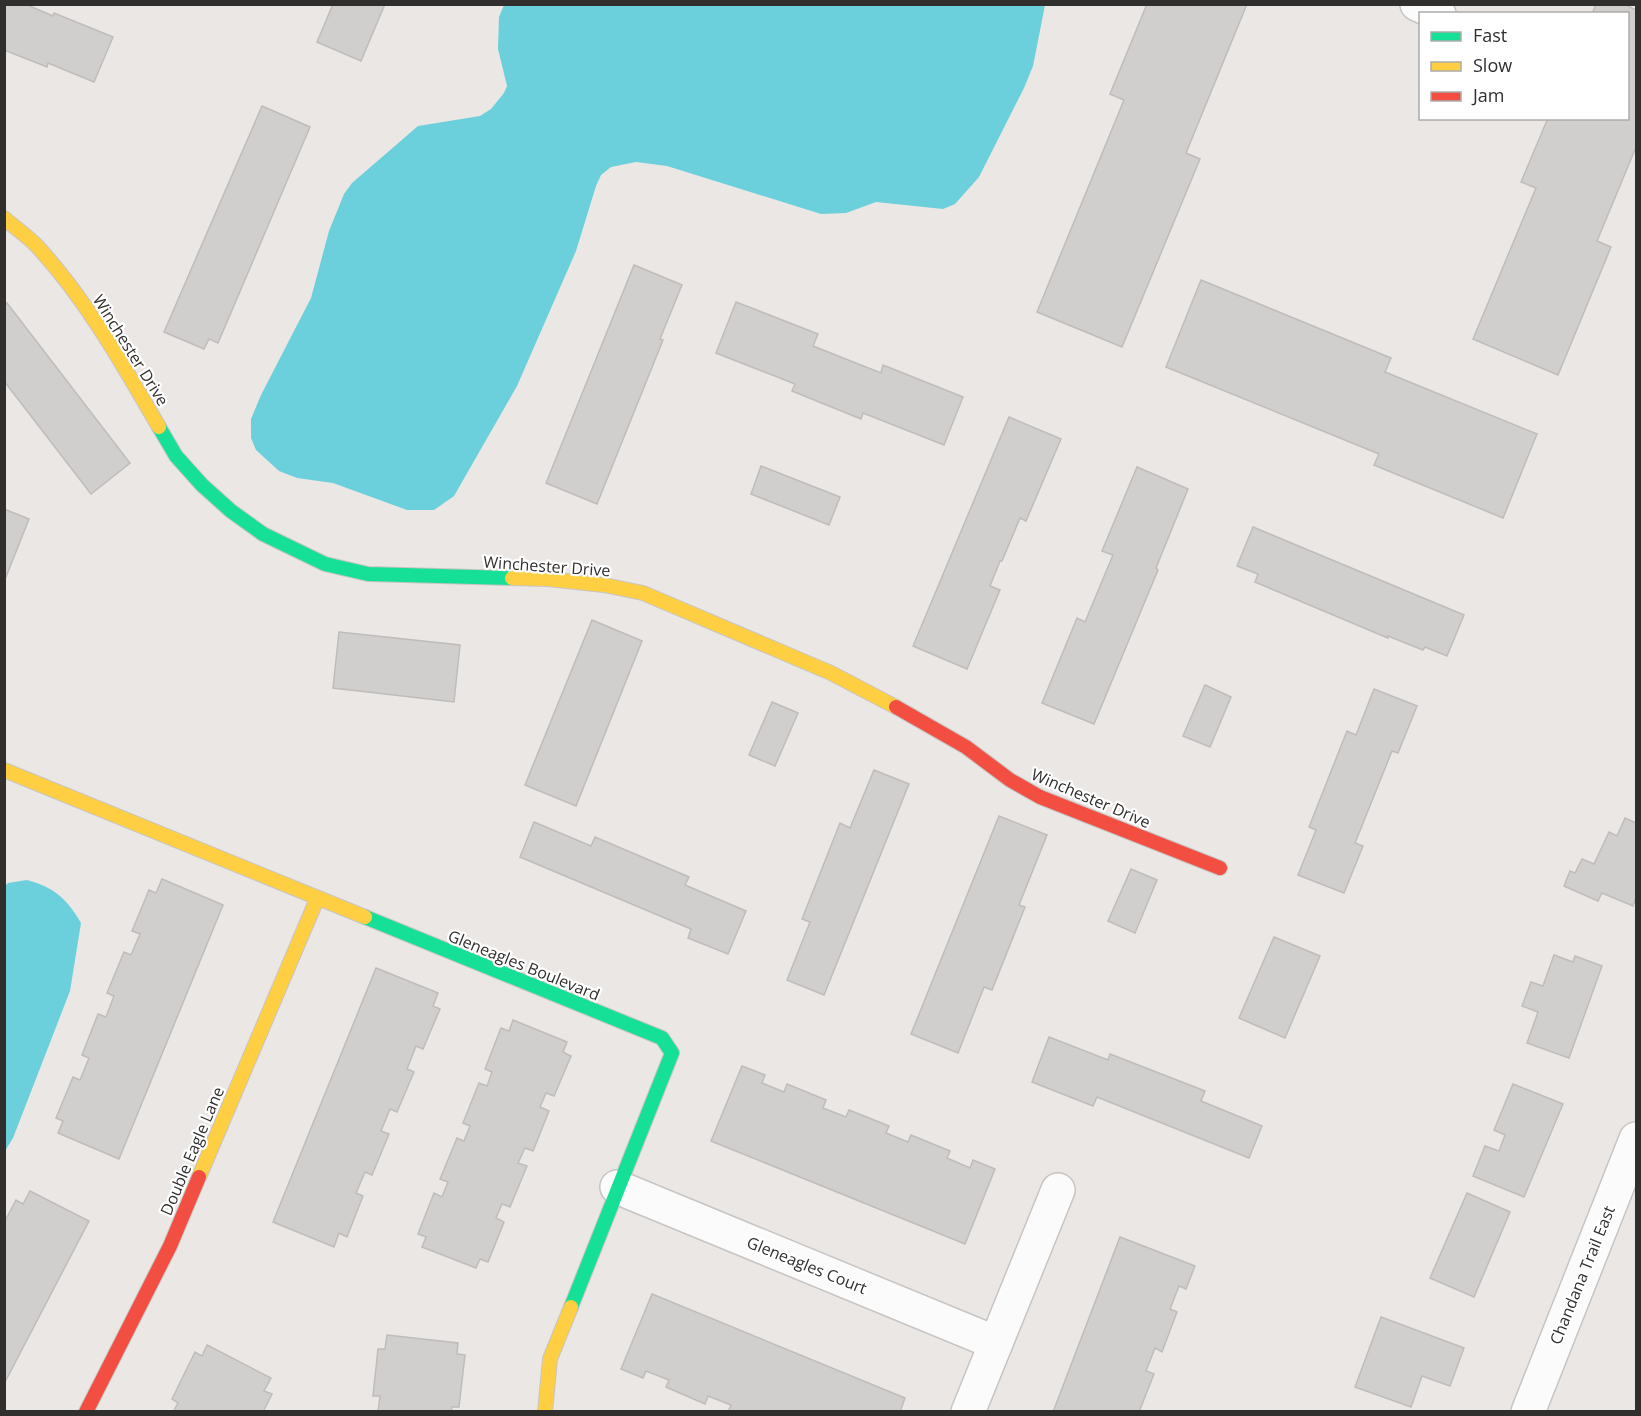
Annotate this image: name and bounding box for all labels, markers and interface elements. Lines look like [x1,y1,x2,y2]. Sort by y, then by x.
legend [1419,12,1629,120]
text: Fast [1473,23,1507,47]
text: Slow [1473,53,1512,77]
text: Jam [1471,83,1505,107]
street label: Winchester Drive [88,290,174,410]
street label: Winchester Drive [483,551,611,581]
street label: Winchester Drive [1028,763,1154,833]
street label: Gleneagles Boulevard [445,924,603,1006]
street label: Double Eagle Lane [155,1083,229,1219]
street label: Chandana Trail East [1544,1202,1620,1348]
street label: Gleneagles Court [744,1231,871,1299]

